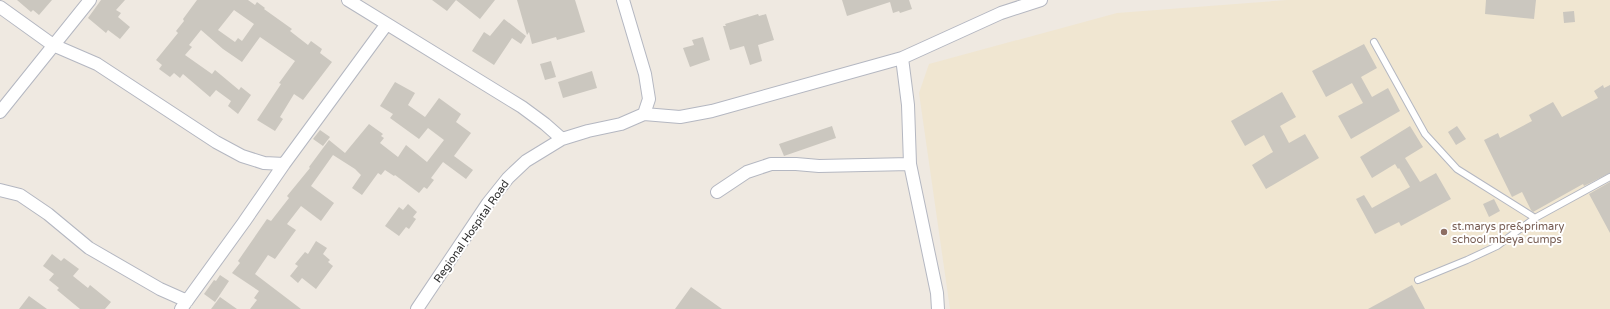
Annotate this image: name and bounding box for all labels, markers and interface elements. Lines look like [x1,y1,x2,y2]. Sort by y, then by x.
street label: Regional Hospital Road [431,177,512,285]
place label: st.marys pre&primary school mbeya cumps [1452,220,1564,246]
marker: st.marys pre&primary school mbeya cumps [1439,227,1449,237]

